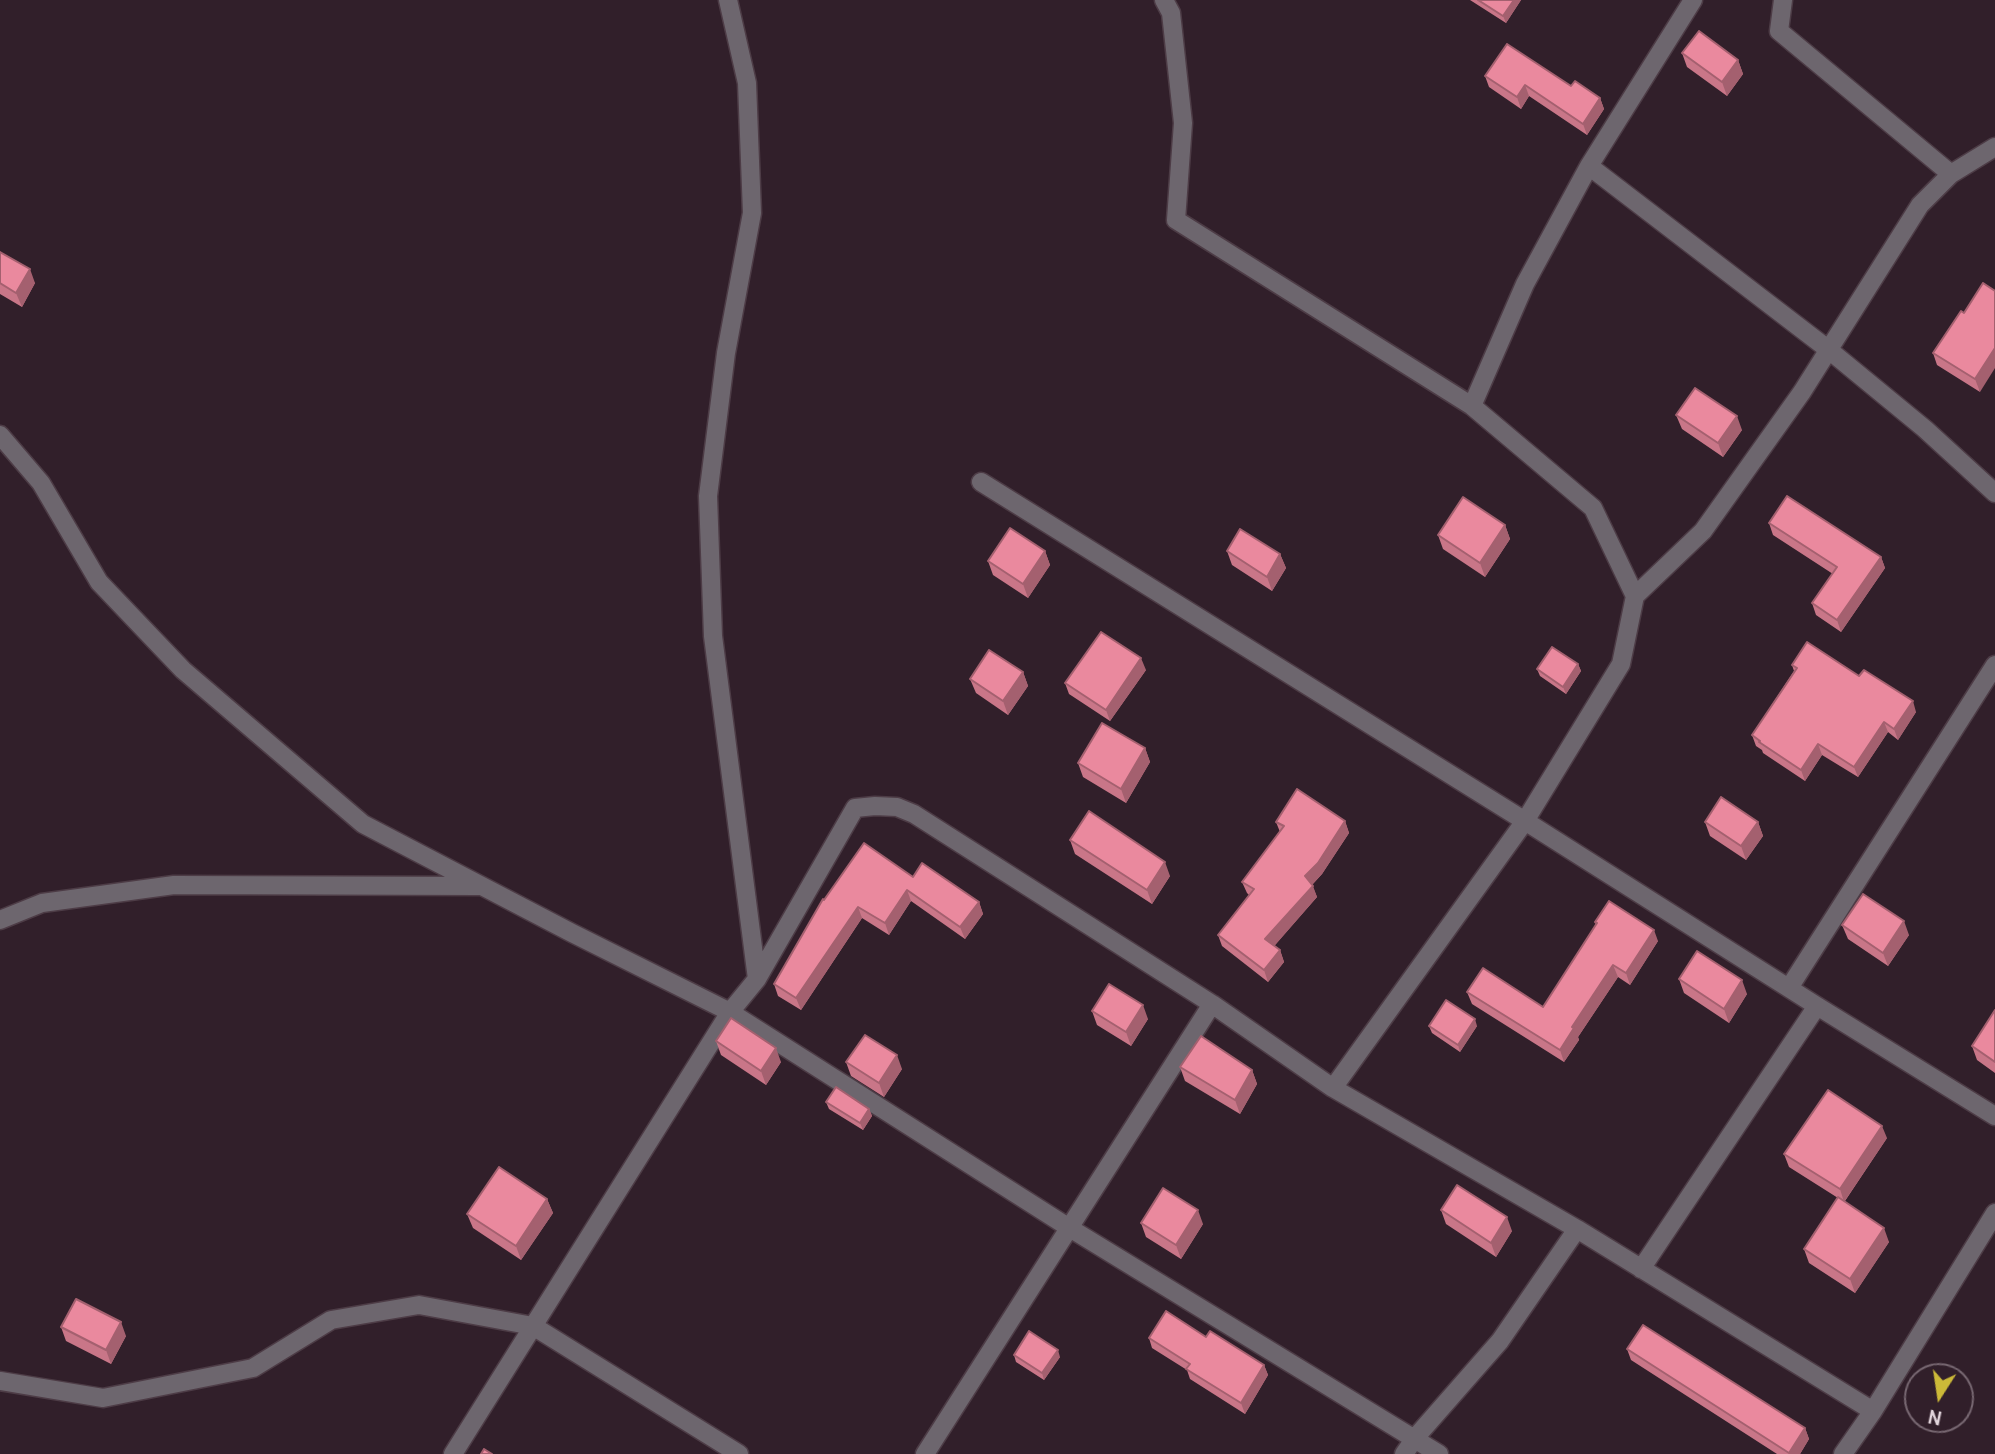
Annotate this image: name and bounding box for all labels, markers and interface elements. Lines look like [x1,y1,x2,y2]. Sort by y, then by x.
north arrow [1904,1363,1974,1433]
text: N [1926,1404,1944,1430]

